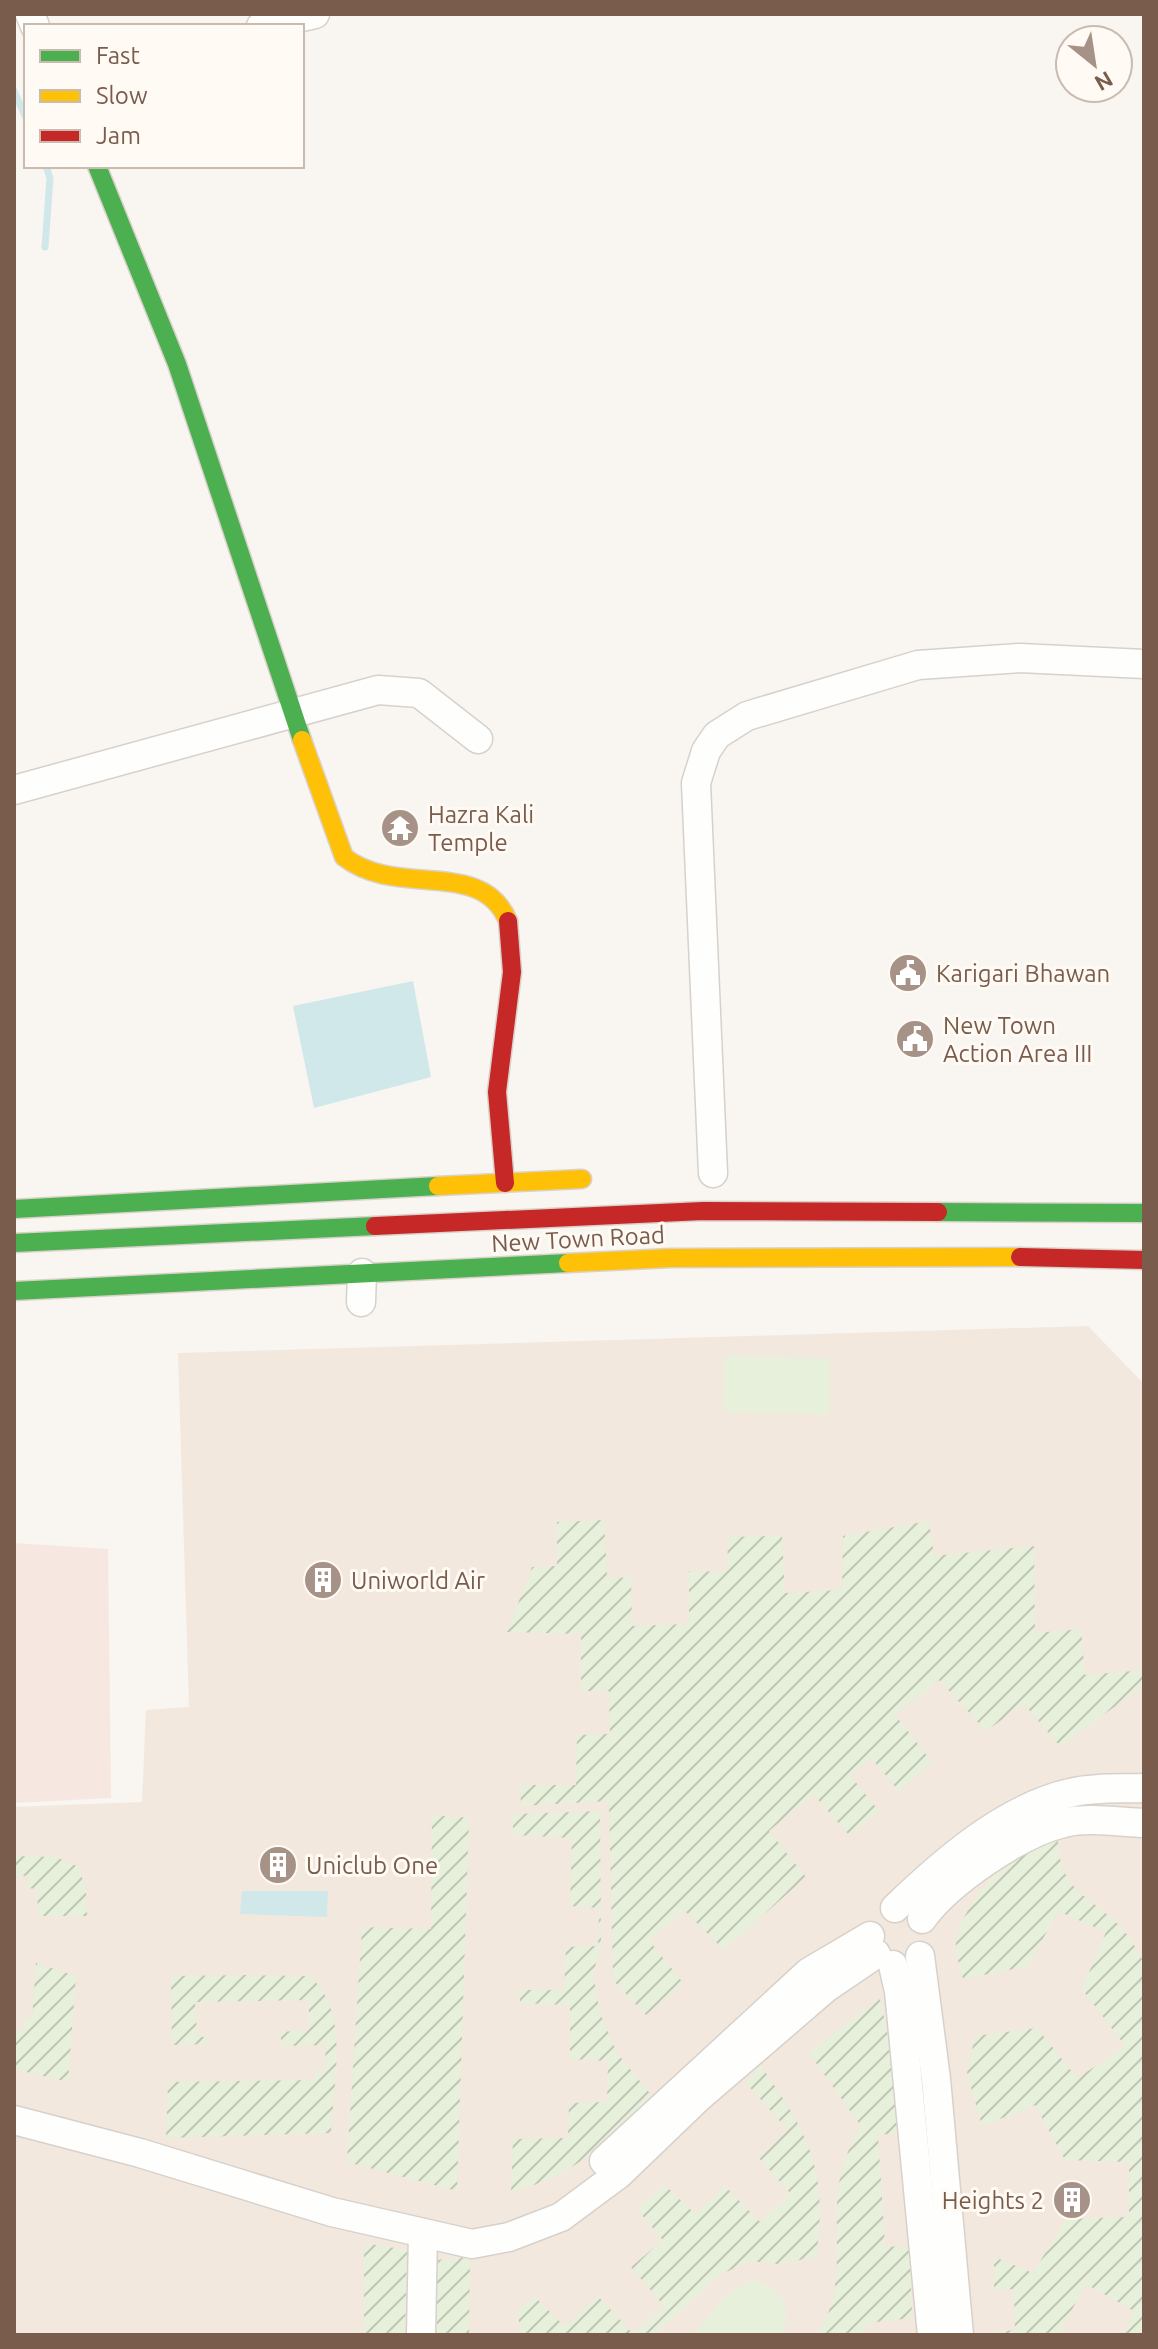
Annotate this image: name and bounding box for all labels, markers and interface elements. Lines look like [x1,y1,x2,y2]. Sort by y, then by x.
legend [24,24,304,168]
north arrow [1054,24,1134,104]
text: Fast [96,42,140,69]
text: N [1091,67,1118,97]
text: Slow [96,82,148,109]
text: Jam [96,122,141,149]
place label: Hazra Kali Temple [428,801,534,856]
temple icon: Hazra Kali Temple [379,807,421,849]
public building icon: Karigari Bhawan [887,952,929,994]
place label: Karigari Bhawan [936,960,1110,987]
place label: New Town Action Area III [943,1012,1092,1067]
public building icon: New Town Action Area III [894,1018,936,1060]
street label: New Town Road [490,1221,666,1257]
building icon: Uniworld Air [302,1559,344,1601]
place label: Uniworld Air [351,1567,485,1594]
building icon: Uniclub One [257,1844,299,1886]
place label: Uniclub One [306,1852,438,1879]
building icon: Heights 2 [1051,2179,1093,2221]
place label: Heights 2 [942,2187,1044,2214]

